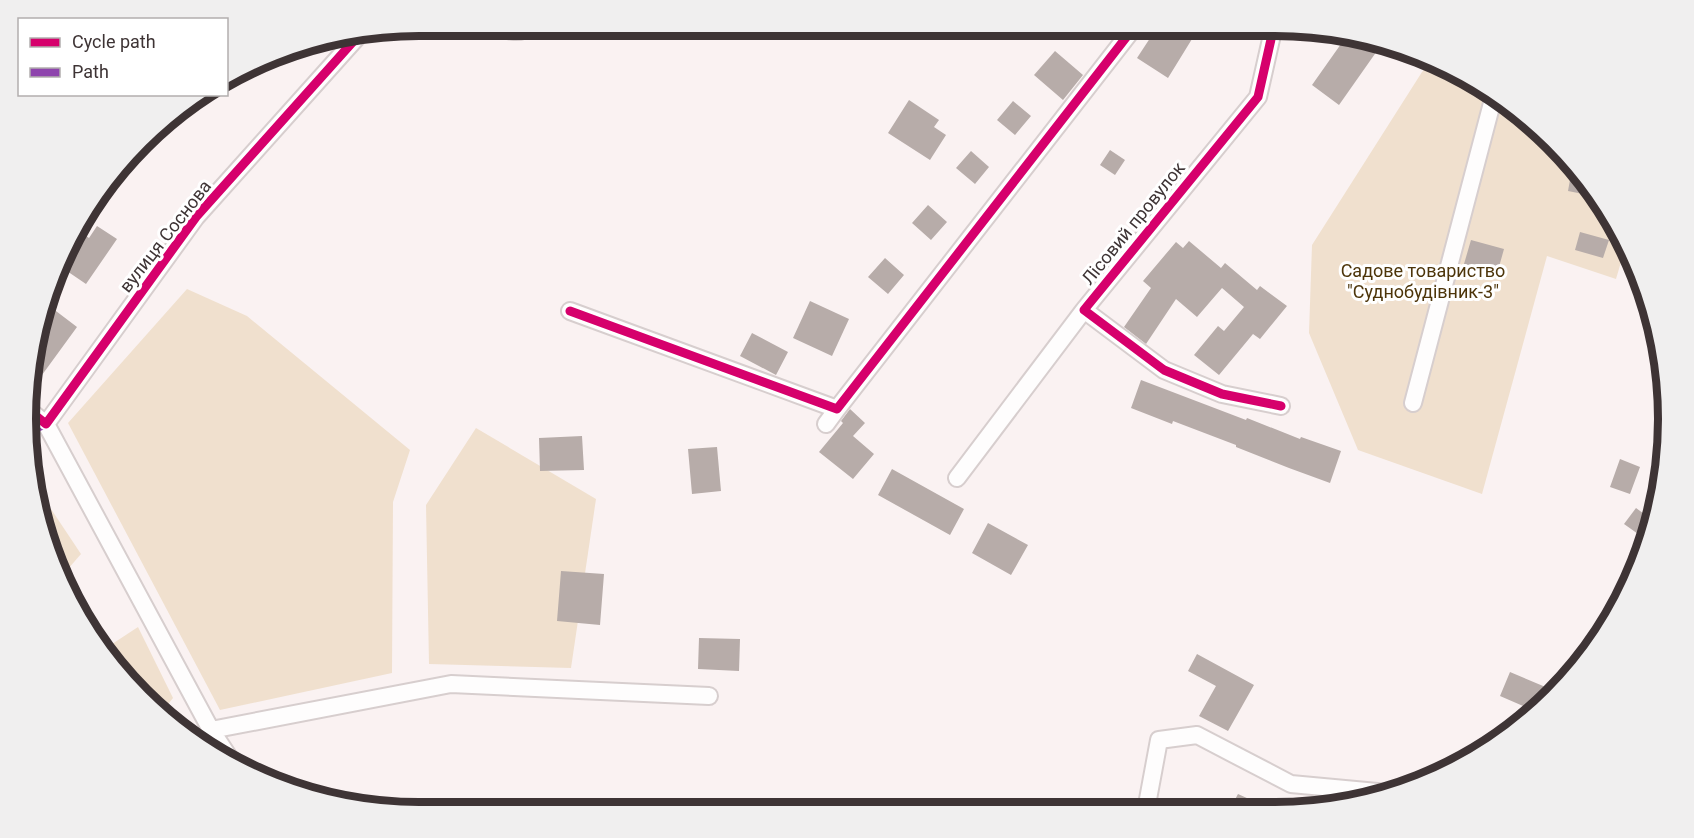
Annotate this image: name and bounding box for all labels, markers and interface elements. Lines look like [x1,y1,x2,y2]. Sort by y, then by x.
legend [18,18,228,96]
text: Cycle path [72,31,156,52]
text: Path [72,61,109,82]
street label: Лісовий провулок [1077,157,1189,289]
street label: вулиця Соснова [115,176,215,296]
park label: Садове товариство "Суднобудівник-3" [1341,260,1505,302]

